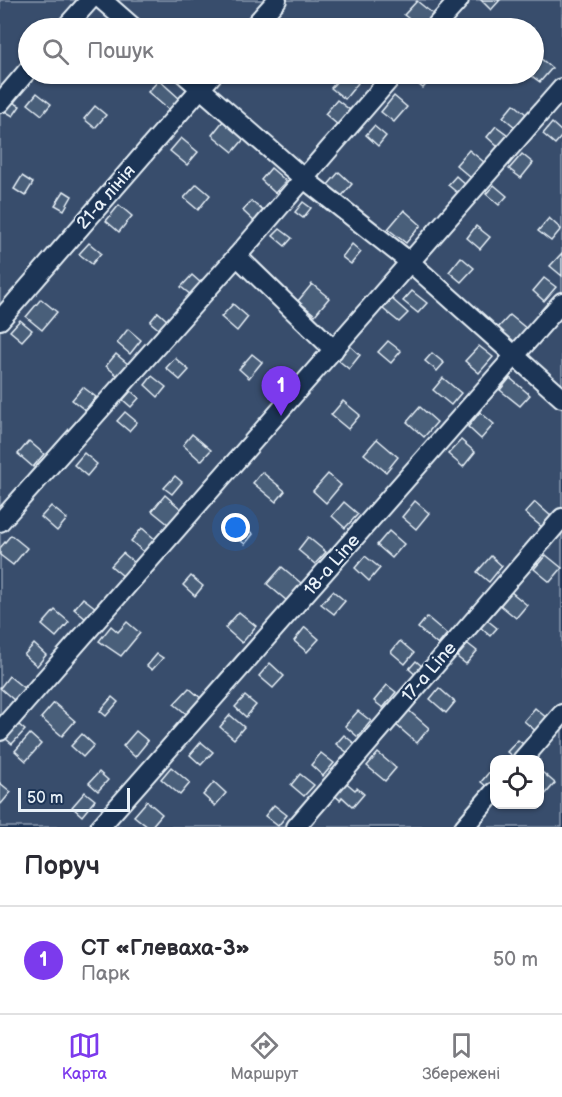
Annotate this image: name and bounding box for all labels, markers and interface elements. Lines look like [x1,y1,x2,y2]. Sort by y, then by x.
search box [18,18,544,84]
icon: search [39,35,72,68]
text: Пошук [87,38,154,65]
street label: 21-а лінія [72,160,140,234]
pin: 1 [262,366,300,416]
your location [221,513,250,542]
street label: 18-a Line [300,530,365,600]
street label: 17-a Line [397,637,461,706]
map controls [490,755,544,809]
button: locate [490,755,544,809]
scale bar [18,785,130,812]
text: 50 m [27,789,63,808]
text: Поруч [24,851,100,882]
text: СТ «Глеваха-3» [81,935,250,962]
text: 1 [39,948,48,972]
text: 50 m [493,948,538,972]
text: Парк [81,962,130,986]
tab: Карта [62,1029,107,1084]
tab: Маршрут [230,1029,299,1084]
tab: Збережені [422,1029,500,1084]

